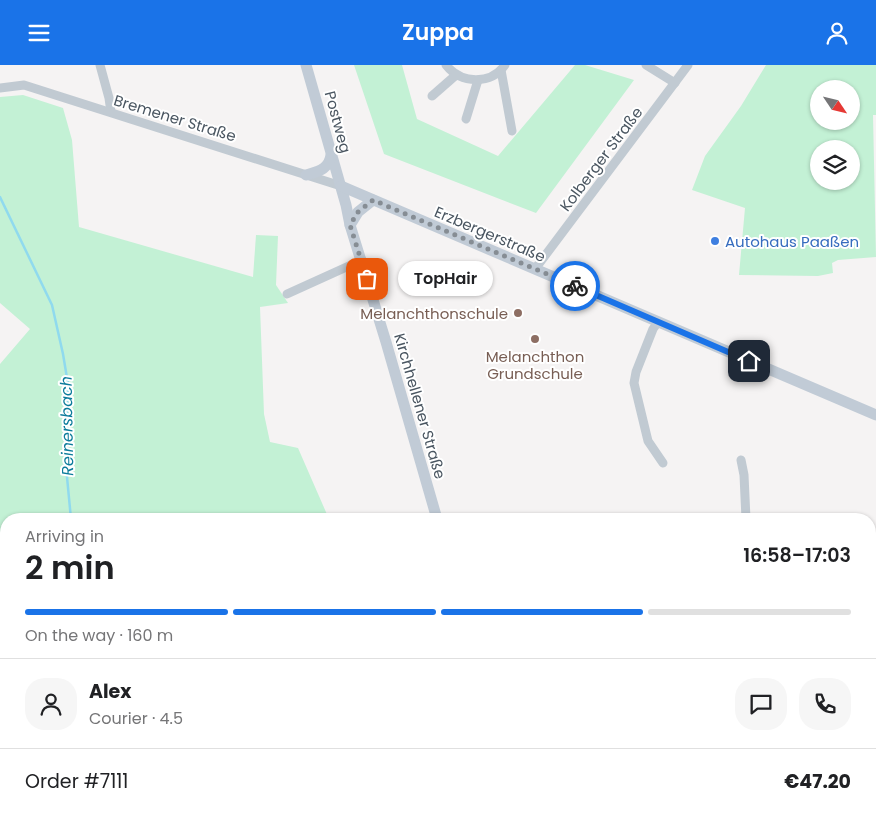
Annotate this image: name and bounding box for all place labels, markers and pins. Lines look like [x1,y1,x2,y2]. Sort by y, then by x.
place label: Autohaus Paaßen [725,231,859,252]
marker: Autohaus Paaßen [709,235,721,247]
pin [346,258,388,300]
callout: TopHair [397,261,492,297]
place label: Melanchthonschule [360,303,508,324]
marker: Melanchthonschule [512,307,524,319]
marker: Melanchthon Grundschule [529,333,541,345]
pin [728,340,770,382]
place label: Melanchthon Grundschule [486,346,584,384]

